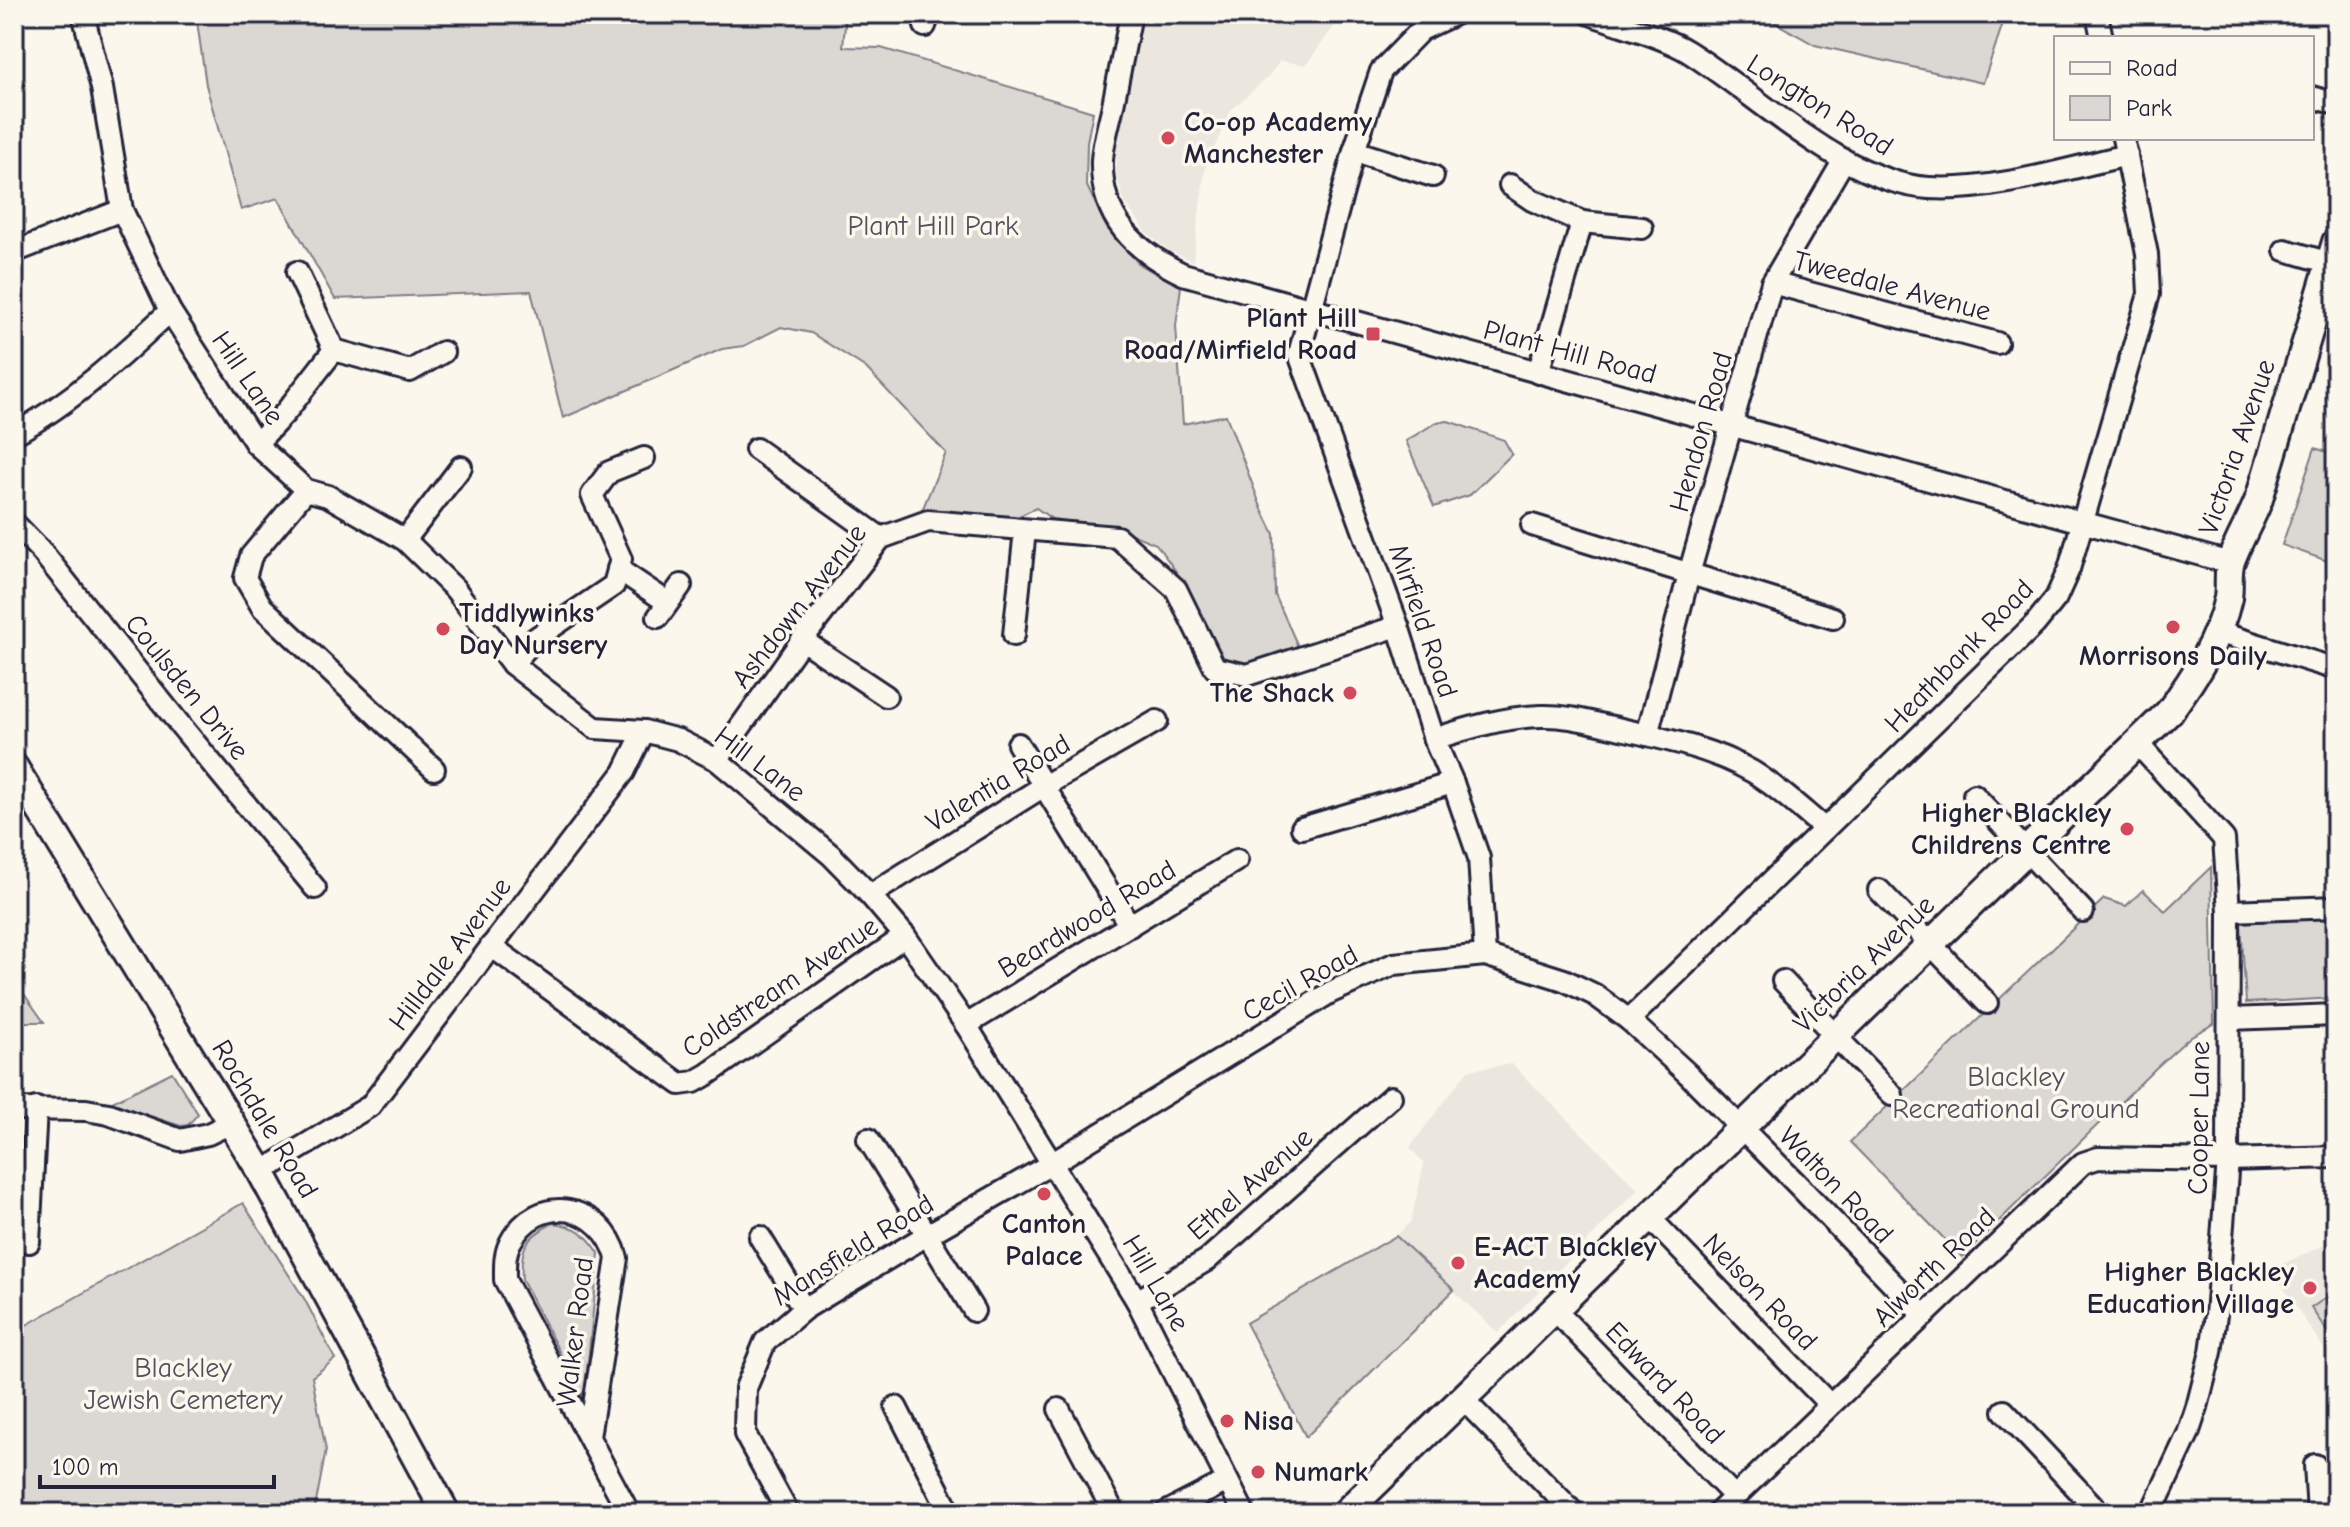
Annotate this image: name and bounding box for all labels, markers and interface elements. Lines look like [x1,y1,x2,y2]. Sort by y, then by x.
legend [2054,36,2314,140]
street label: Longton Road [1741,47,1899,163]
text: Road [2126,54,2178,82]
text: Park [2126,94,2172,122]
place label: Co-op Academy Manchester [1184,106,1372,170]
marker: Co-op Academy Manchester [1159,129,1177,147]
park label: Plant Hill Park [848,210,1019,242]
street label: Tweedale Avenue [1790,244,1994,328]
place label: Plant Hill Road/Mirfield Road [1124,302,1357,366]
street label: Plant Hill Road [1480,314,1660,390]
street label: Hill Lane [205,325,291,431]
marker: Plant Hill Road/Mirfield Road [1364,325,1382,343]
street label: Hendon Road [1663,348,1739,516]
street label: Victoria Avenue [2192,355,2282,539]
street label: Ashdown Avenue [725,518,873,694]
street label: Mirfield Road [1382,540,1464,702]
street label: Heathbank Road [1878,573,2040,739]
place label: Tiddlywinks Day Nursery [459,597,607,661]
street label: Coulsden Drive [119,608,255,766]
marker: Morrisons Daily [2164,618,2182,636]
marker: Tiddlywinks Day Nursery [434,620,452,638]
place label: Morrisons Daily [2079,640,2267,672]
place label: The Shack [1210,677,1334,709]
marker: The Shack [1341,684,1359,702]
street label: Hill Lane [708,719,812,809]
street label: Valentia Road [920,728,1076,838]
place label: Higher Blackley Childrens Centre [1911,797,2111,861]
marker: Higher Blackley Childrens Centre [2118,820,2136,838]
street label: Beardwood Road [992,853,1182,985]
street label: Hilldale Avenue [382,871,518,1037]
street label: Victoria Avenue [1787,889,1941,1039]
street label: Coldstream Avenue [676,910,884,1064]
street label: Cecil Road [1237,938,1363,1028]
street label: Rochdale Road [205,1034,325,1204]
street label: Cooper Lane [2182,1041,2216,1195]
park label: Blackley Recreational Ground [1892,1061,2140,1125]
street label: Walton Road [1772,1120,1900,1250]
street label: Ethel Avenue [1181,1121,1319,1247]
marker: Canton Palace [1035,1185,1053,1203]
street label: Mansfield Road [766,1188,940,1312]
street label: Alworth Road [1866,1201,2002,1333]
place label: Canton Palace [1002,1208,1086,1272]
street label: Nelson Road [1696,1227,1824,1357]
street label: Hill Lane [1116,1229,1196,1337]
place label: E-ACT Blackley Academy [1474,1231,1657,1295]
marker: E-ACT Blackley Academy [1449,1254,1467,1272]
street label: Walker Road [550,1255,600,1409]
place label: Higher Blackley Education Village [2087,1256,2294,1320]
marker: Higher Blackley Education Village [2301,1279,2319,1297]
street label: Edward Road [1599,1315,1731,1451]
park label: Blackley Jewish Cemetery [83,1352,283,1416]
place label: Nisa [1243,1405,1294,1437]
marker: Nisa [1218,1412,1236,1430]
scale bar [40,1439,274,1489]
text: 100 m [52,1453,119,1481]
place label: Numark [1274,1456,1369,1488]
marker: Numark [1249,1463,1267,1481]

